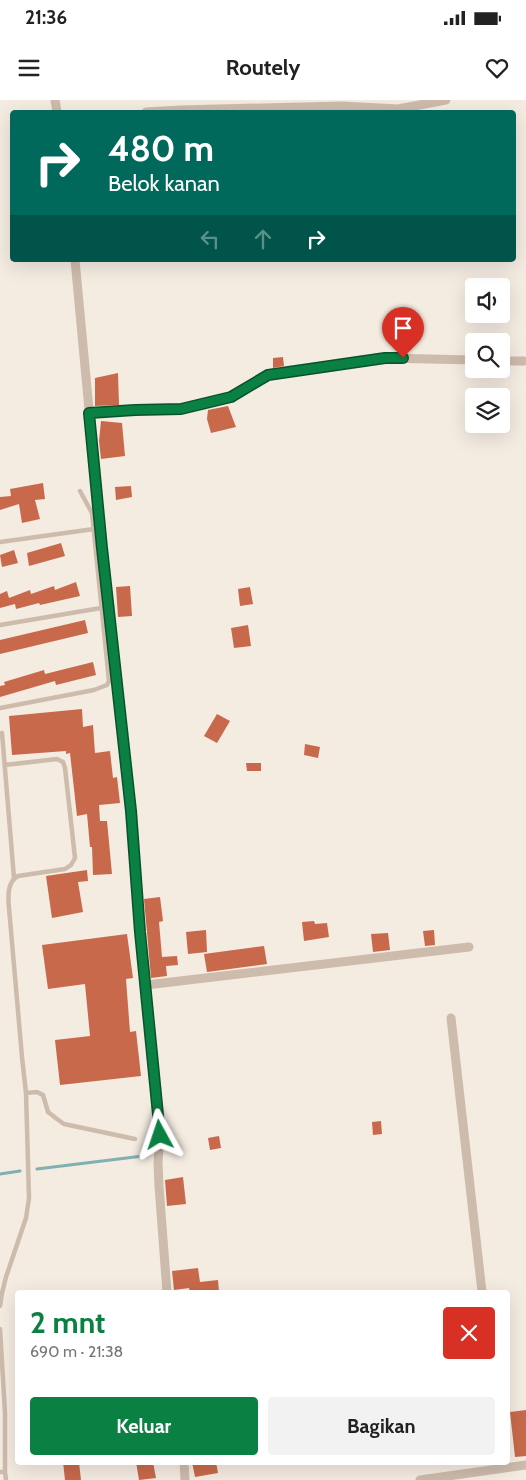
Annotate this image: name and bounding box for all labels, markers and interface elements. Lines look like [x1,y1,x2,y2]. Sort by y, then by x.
text: 21:36 [25,6,67,29]
icon: menu [15,54,43,82]
text: Routely [226,54,300,81]
icon: heart [483,54,511,82]
text: 480 m [108,127,214,170]
icon: right [25,130,90,195]
text: Belok kanan [108,170,220,197]
icon: left [196,225,224,253]
icon: ahead [249,225,277,253]
icon: right [302,225,330,253]
map controls [465,278,510,433]
button: sound [465,278,510,323]
pin [382,307,424,358]
icon: arrive [389,314,417,342]
button: search [465,333,510,378]
button: layers [465,388,510,433]
position arrow [133,1108,185,1160]
text: 2 mnt [30,1304,105,1341]
button: close [443,1307,495,1359]
text: 690 m · 21:38 [30,1342,123,1361]
button: Keluar [30,1397,258,1455]
button: Bagikan [268,1397,495,1455]

